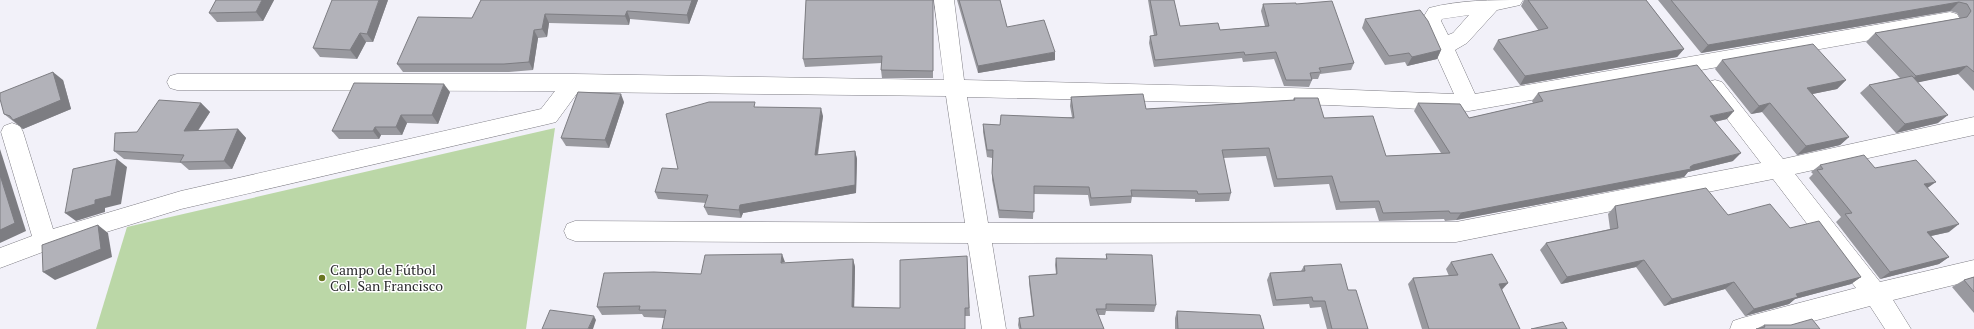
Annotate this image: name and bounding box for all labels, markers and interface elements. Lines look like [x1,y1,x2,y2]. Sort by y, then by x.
place label: Campo de Fútbol Col. San Francisco [330,260,443,295]
marker: Campo de Fútbol Col. San Francisco [317,273,327,283]

